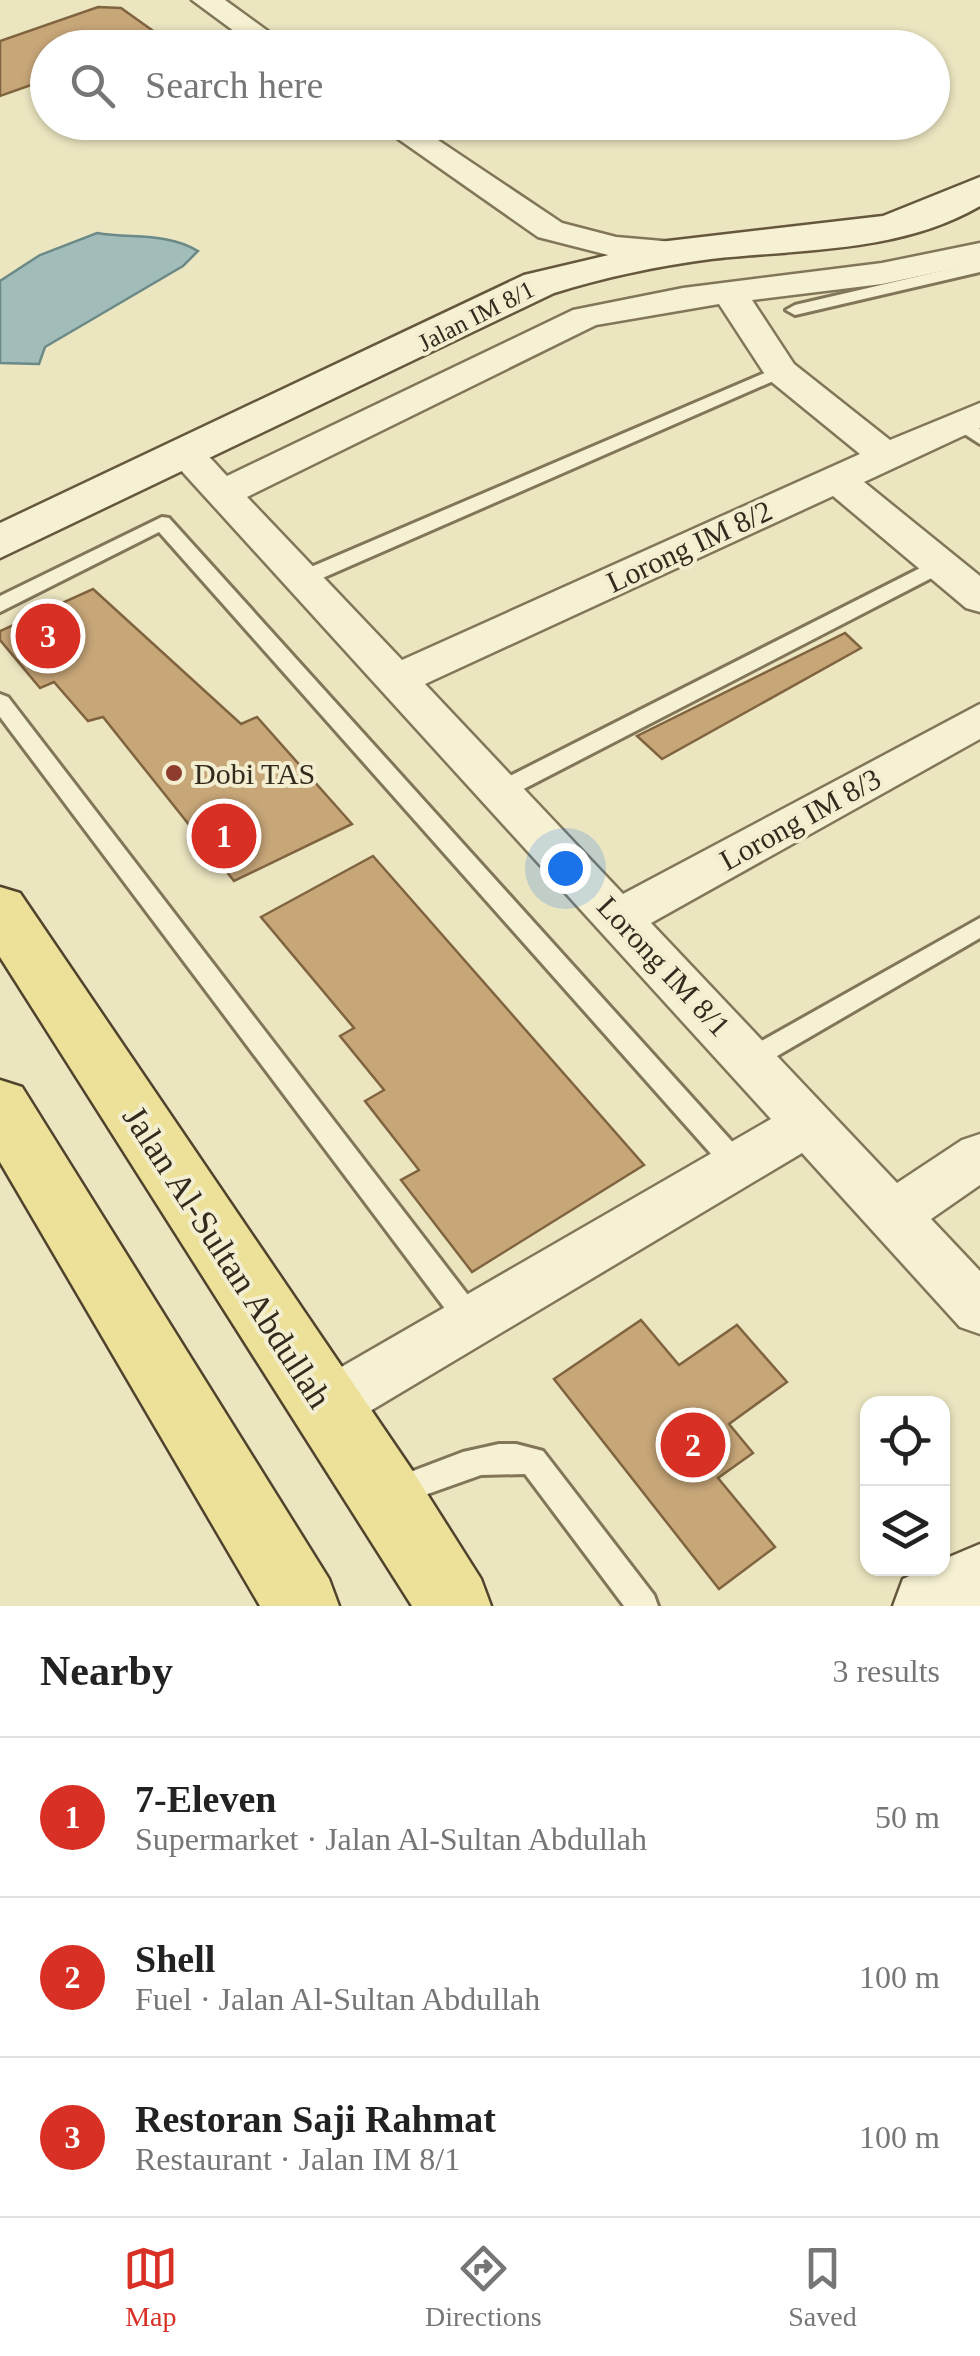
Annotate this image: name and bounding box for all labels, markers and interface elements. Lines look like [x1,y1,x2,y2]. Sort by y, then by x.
search box [30,30,950,140]
icon: search [65,58,120,113]
text: Search here [145,64,323,106]
street label: Jalan IM 8/1 [414,275,538,357]
street label: Lorong IM 8/2 [601,493,777,599]
pin: 3 [15,598,80,674]
place label: Dobi TAS [194,757,315,790]
street label: Lorong IM 8/3 [714,761,886,877]
marker: Dobi TAS [163,762,185,784]
pin: 1 [192,798,256,874]
your location [540,843,591,894]
street label: Lorong IM 8/1 [591,890,737,1042]
street label: Jalan Al-Sultan Abdullah [115,1099,339,1416]
map controls [860,1396,950,1576]
button: locate [860,1396,950,1486]
pin: 2 [660,1408,726,1482]
button: layers [860,1486,950,1576]
text: Nearby [40,1648,173,1694]
text: 3 results [832,1653,940,1689]
text: 7-Eleven [135,1778,276,1820]
text: 1 [65,1799,81,1835]
text: 50 m [875,1799,940,1835]
text: Supermarket · Jalan Al-Sultan Abdullah [135,1821,647,1857]
text: Shell [135,1938,215,1980]
text: 2 [65,1959,81,1995]
text: 100 m [859,1959,940,1995]
text: Fuel · Jalan Al-Sultan Abdullah [135,1981,540,2017]
text: Restoran Saji Rahmat [135,2098,496,2140]
text: 3 [65,2119,81,2155]
text: 100 m [859,2119,940,2155]
text: Restaurant · Jalan IM 8/1 [135,2141,460,2177]
tab: Map [123,2241,178,2333]
tab: Directions [425,2241,542,2333]
tab: Saved [788,2241,857,2333]

